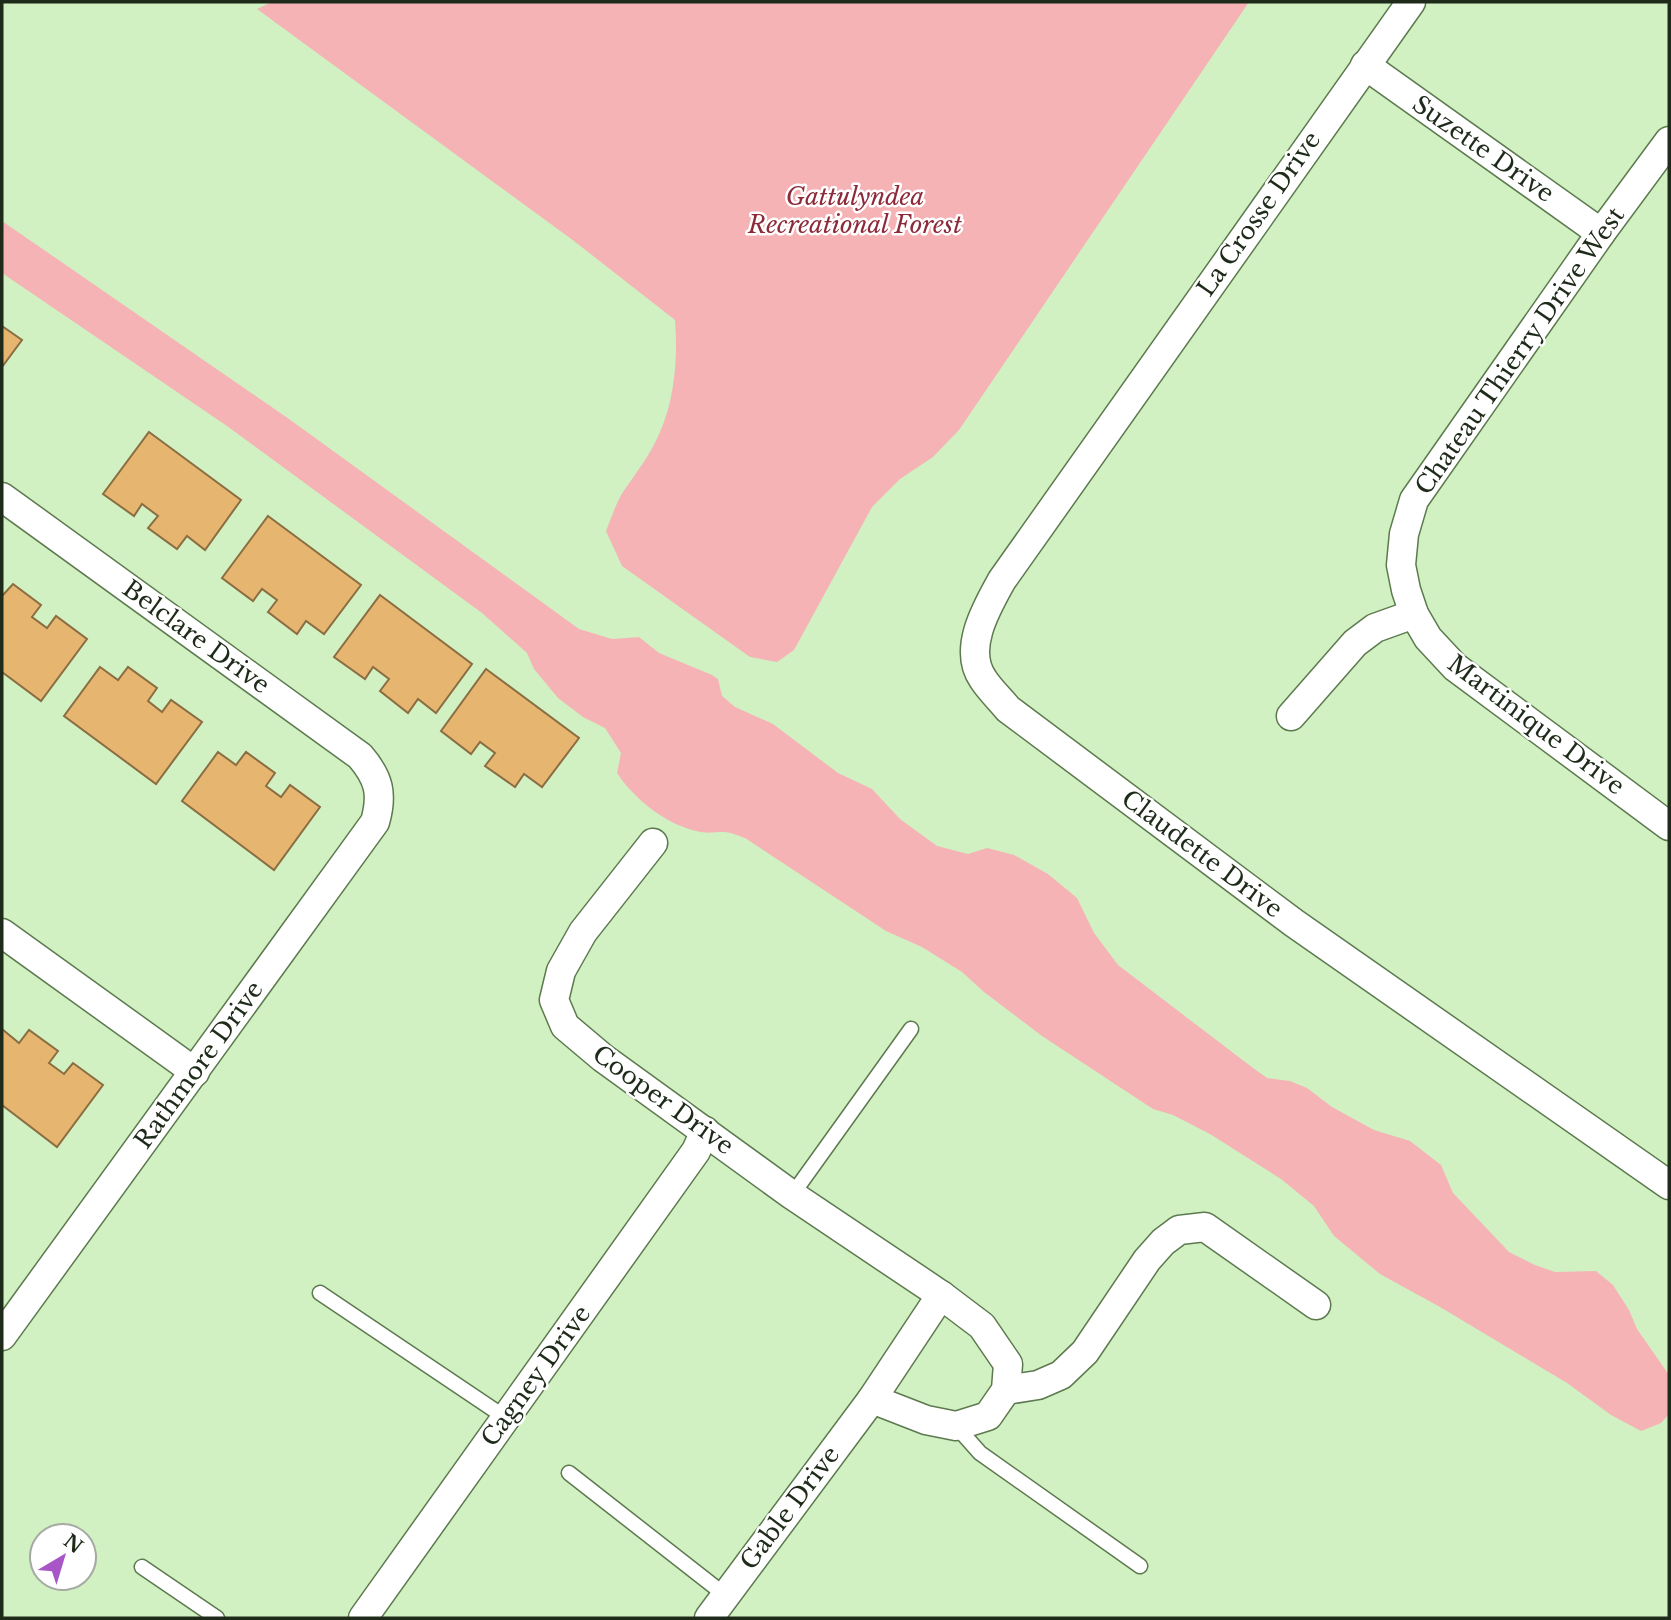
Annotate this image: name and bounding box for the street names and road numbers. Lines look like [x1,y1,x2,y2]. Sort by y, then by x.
street label: Suzette Drive [1407,89,1560,208]
street label: La Crosse Drive [1191,126,1326,302]
street label: Chateau Thierry Drive West [1409,201,1630,500]
street label: Belclare Drive [117,574,275,700]
street label: Martinique Drive [1442,649,1630,801]
street label: Claudette Drive [1116,784,1288,923]
street label: Rathmore Drive [128,975,269,1154]
street label: Cooper Drive [587,1039,739,1160]
street label: Cagney Drive [475,1300,596,1452]
street label: Gable Drive [734,1440,845,1575]

